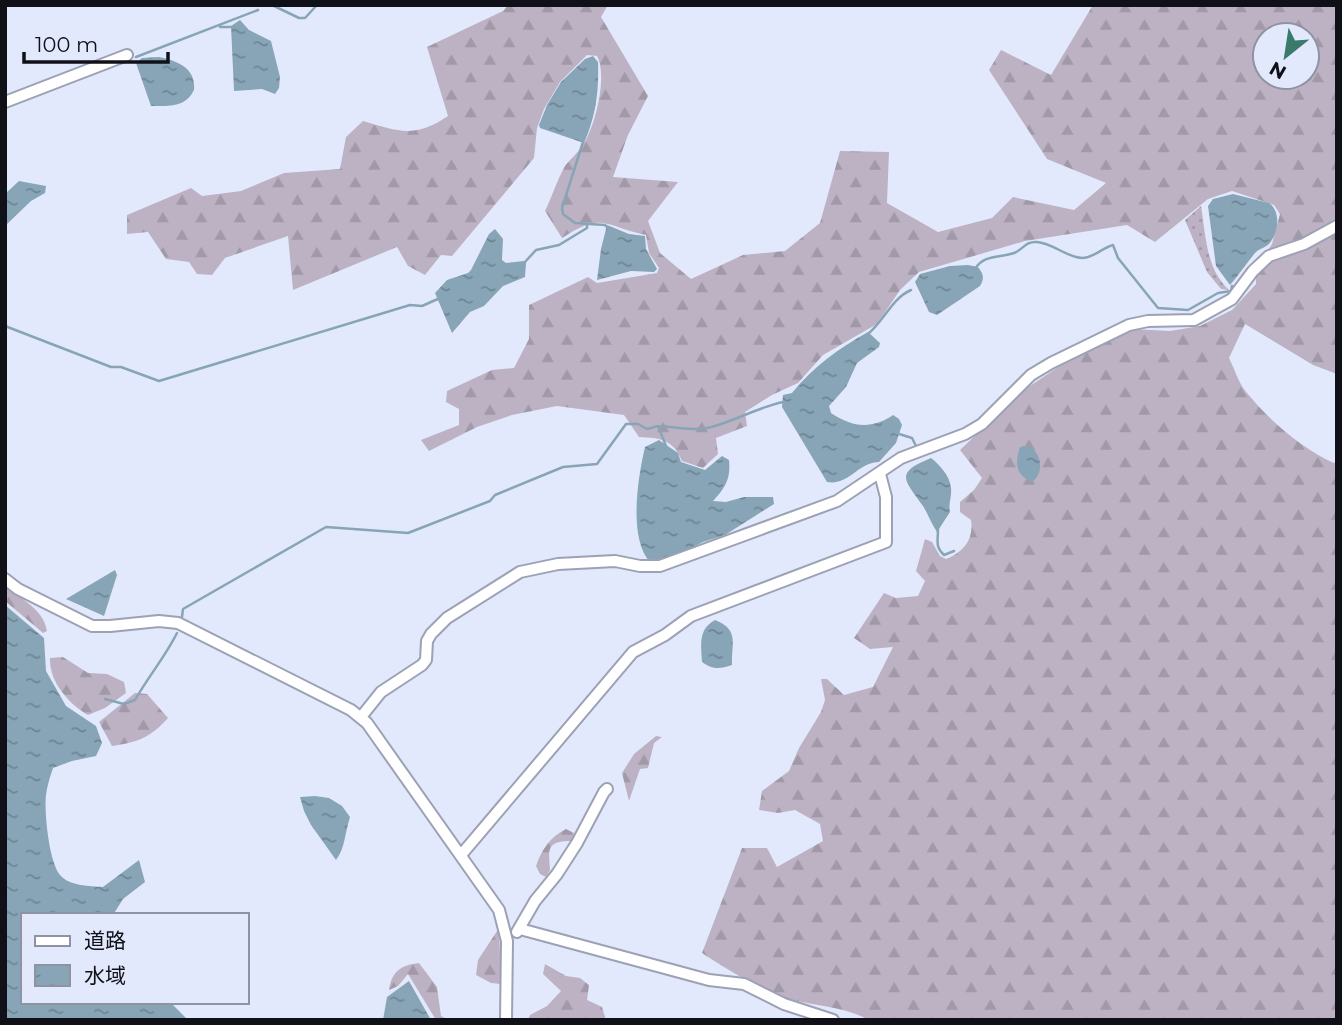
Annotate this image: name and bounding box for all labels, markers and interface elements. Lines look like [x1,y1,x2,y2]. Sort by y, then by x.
scale bar [24,21,168,65]
north arrow [1251,21,1321,91]
text: 100 m [35,32,98,57]
text: N [1265,56,1290,84]
legend [21,913,248,1004]
text: 道路 [84,928,126,953]
text: 水域 [84,963,126,988]

